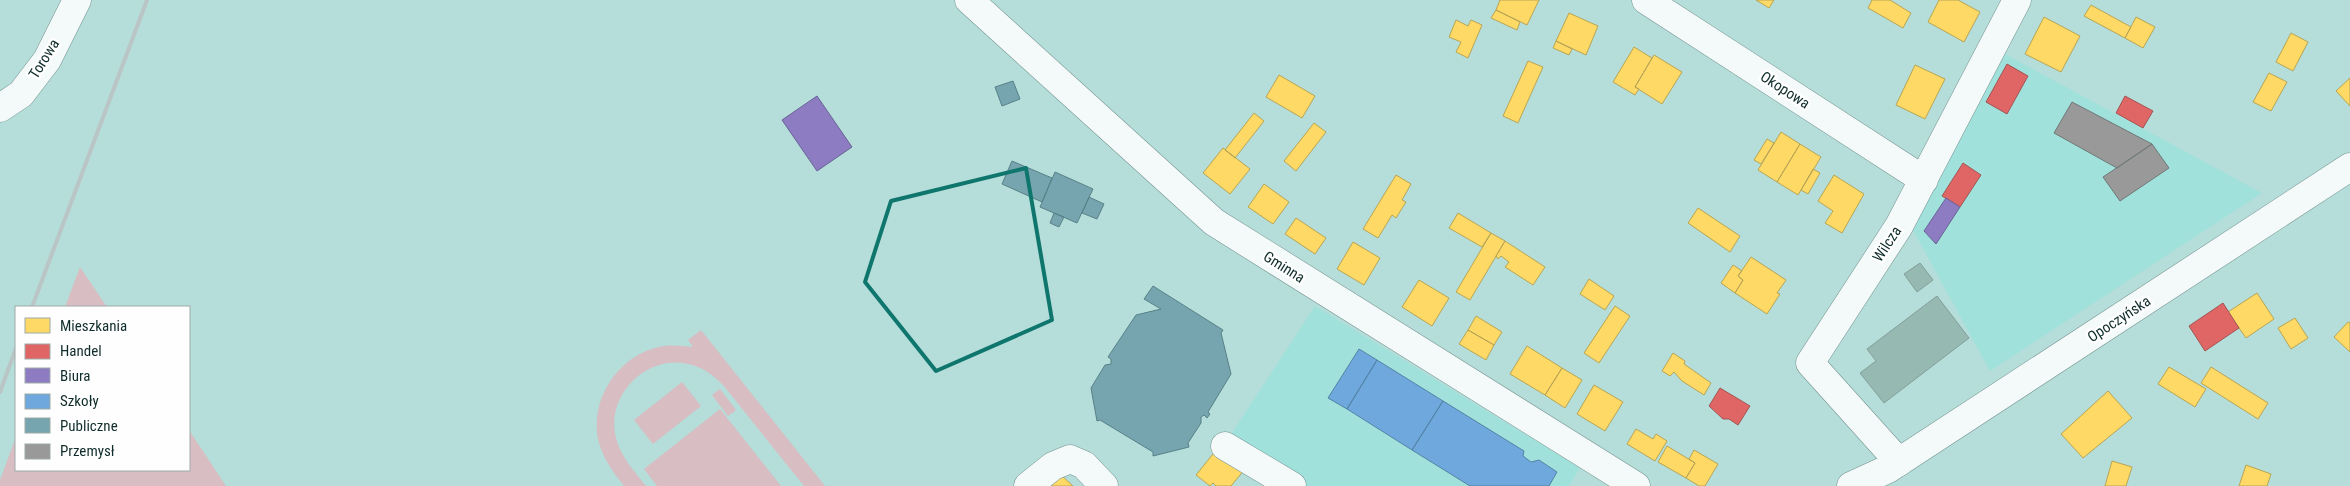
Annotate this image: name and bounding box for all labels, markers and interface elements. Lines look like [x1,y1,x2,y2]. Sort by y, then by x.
street label: Torowa [25,36,63,82]
street label: Okopowa [1757,67,1813,113]
street label: Wilcza [1869,223,1905,265]
street label: Gminna [1260,247,1308,287]
street label: Opoczyńska [2084,292,2154,346]
legend [15,306,190,471]
text: Mieszkania [60,317,127,335]
text: Handel [60,342,102,360]
text: Biura [60,367,90,385]
text: Szkoły [60,392,99,410]
text: Publiczne [60,417,118,435]
text: Przemysł [60,442,115,460]

